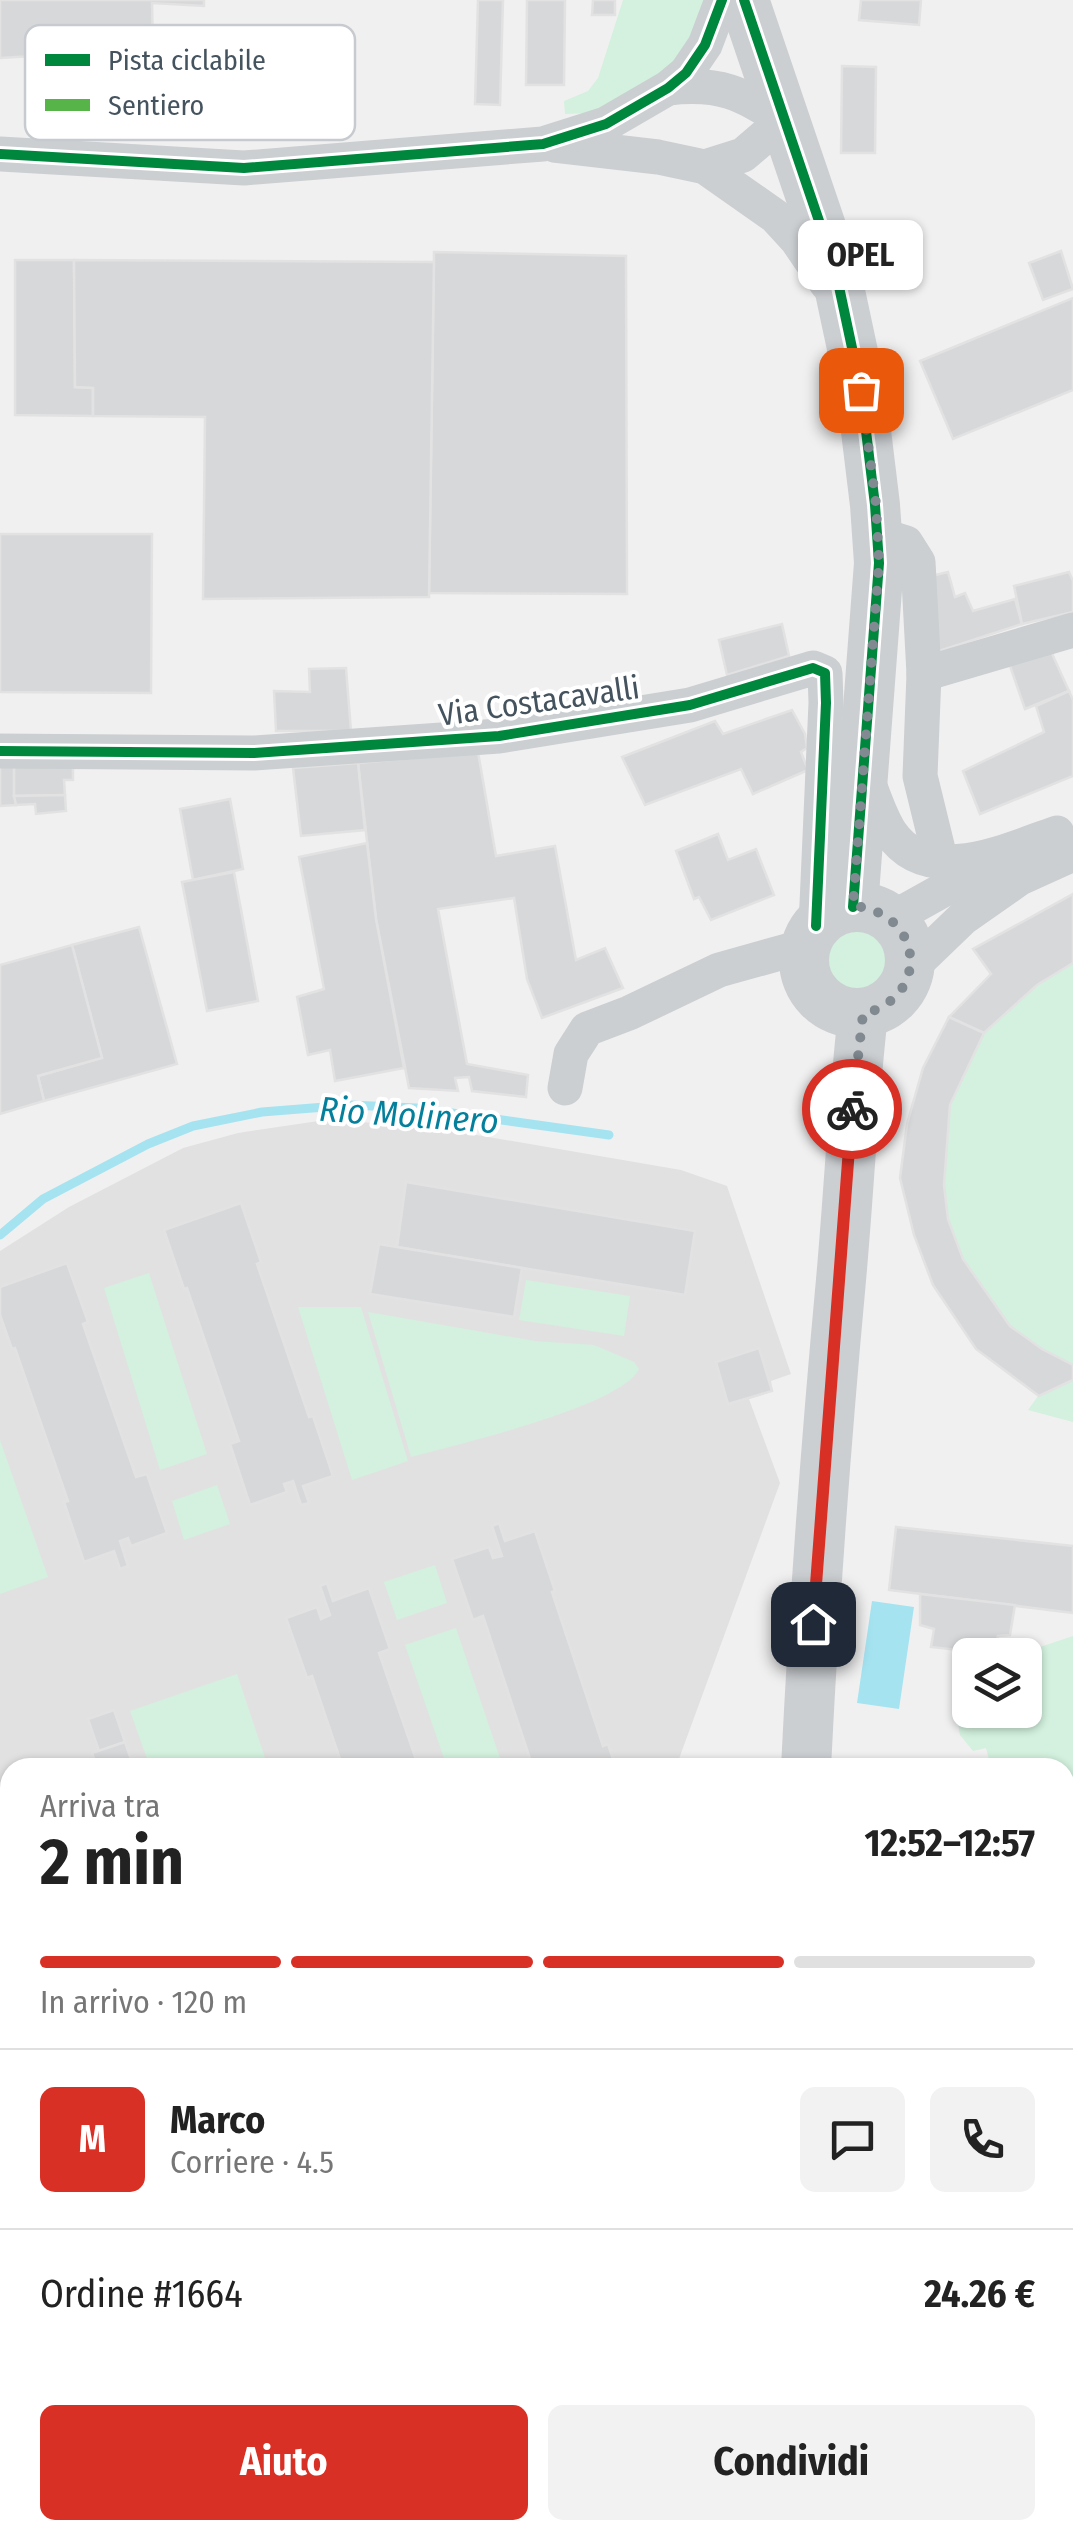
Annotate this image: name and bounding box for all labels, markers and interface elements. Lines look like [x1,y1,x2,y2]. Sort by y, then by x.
legend [25,25,355,140]
text: Pista ciclabile [108,44,266,77]
text: Sentiero [108,89,204,122]
callout: OPEL [798,220,924,290]
text: OPEL [827,236,894,274]
pin [819,348,904,433]
icon: bag [834,363,889,418]
street label: Via Costacavalli [436,668,642,734]
courier [802,1059,902,1159]
icon: bike [825,1082,880,1137]
water label: Rio Molinero [318,1088,500,1142]
pin [771,1582,856,1667]
icon: home [786,1597,841,1652]
map controls [952,1638,1042,1728]
button: layers [952,1638,1042,1728]
text: Arriva tra [40,1787,161,1825]
text: 12:52–12:57 [864,1820,1035,1866]
text: 2 min [40,1823,184,1901]
text: In arrivo · 120 m [40,1983,247,2021]
button: chat [800,2087,905,2192]
button: phone [930,2087,1035,2192]
text: Marco [170,2097,265,2143]
text: M [79,2116,106,2162]
text: Corriere · 4.5 [170,2143,334,2181]
text: Ordine #1664 [40,2271,243,2317]
text: 24.26 € [924,2271,1035,2317]
button: Aiuto [40,2405,528,2520]
button: Condividi [548,2405,1035,2520]

